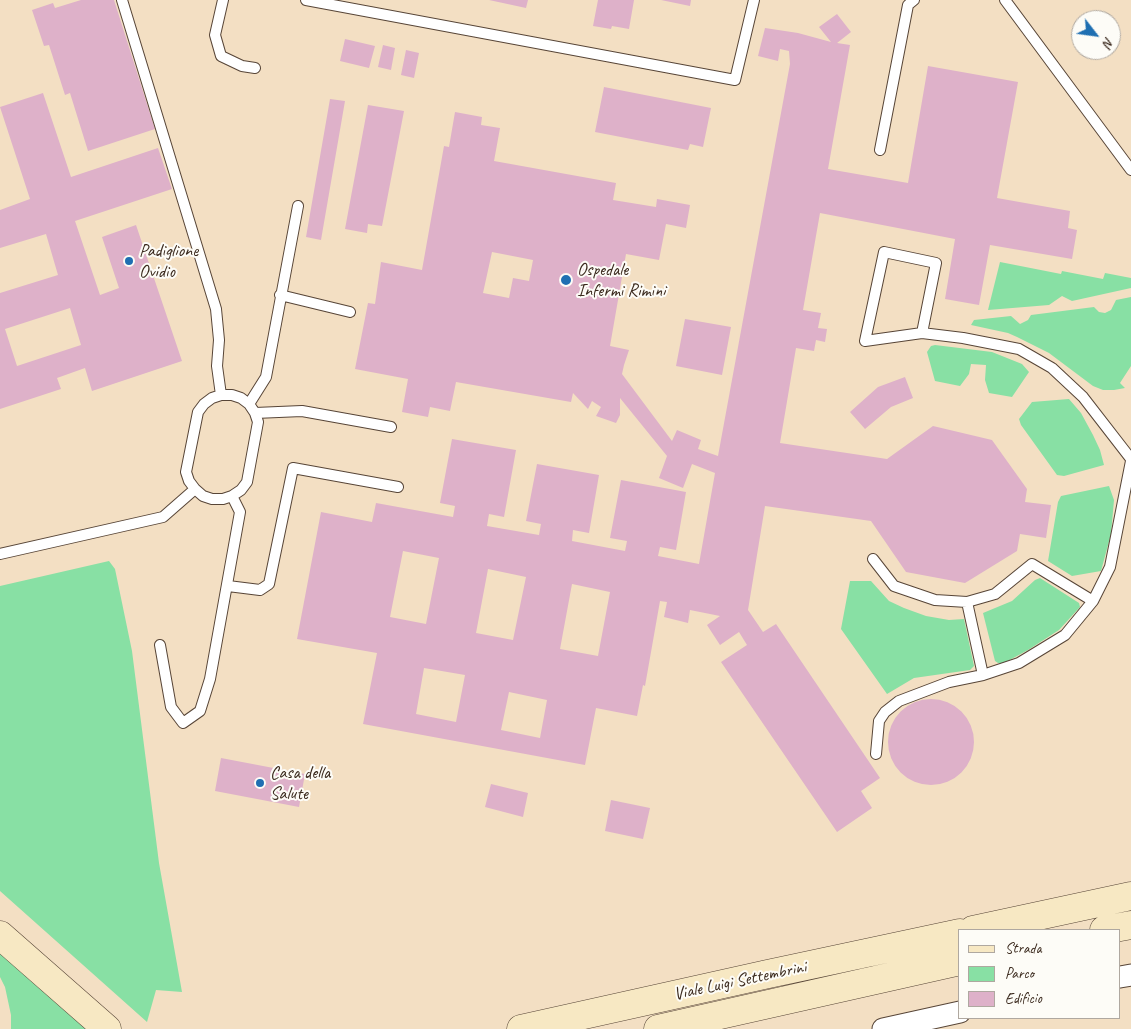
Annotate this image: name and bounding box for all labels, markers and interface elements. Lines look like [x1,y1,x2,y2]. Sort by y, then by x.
north arrow [1071,10,1121,60]
text: N [1099,34,1118,50]
place label: Padiglione Ovidio [139,240,198,282]
marker: Padiglione Ovidio [123,255,135,267]
place label: Ospedale Infermi Rimini [577,259,665,302]
marker: Ospedale Infermi Rimini [559,273,573,287]
place label: Casa della Salute [270,762,330,804]
marker: Casa della Salute [254,777,266,789]
legend [958,929,1121,1019]
text: Strada [1005,939,1041,958]
street label: Viale Luigi Settembrini [672,956,808,1006]
text: Parco [1005,964,1034,983]
text: Edificio [1005,989,1042,1008]

